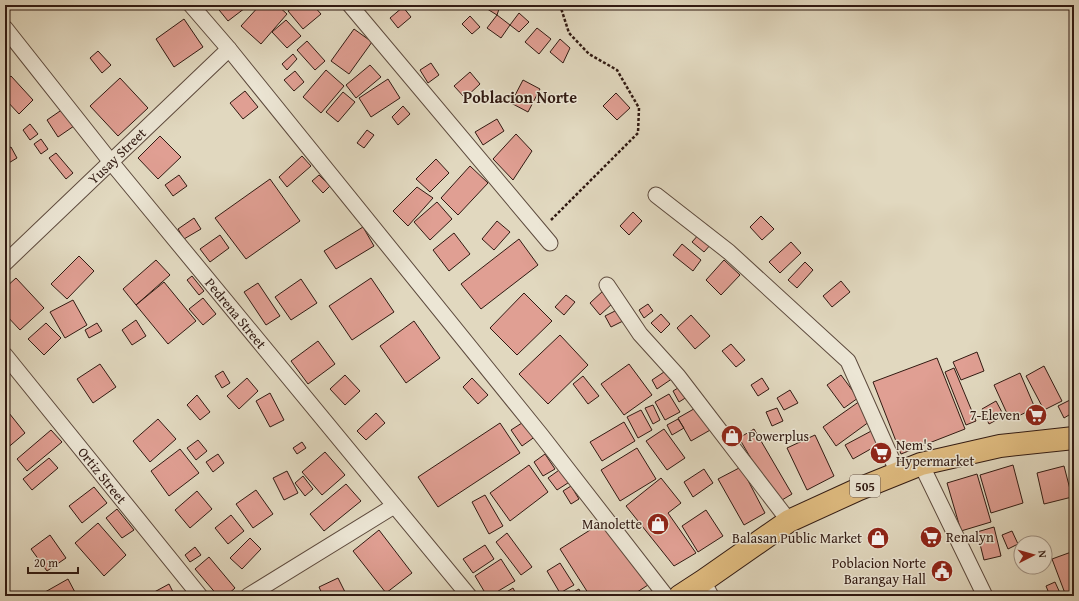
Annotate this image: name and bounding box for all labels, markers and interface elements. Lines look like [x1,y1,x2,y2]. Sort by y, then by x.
district label: Poblacion Norte [463,85,577,109]
street label: Yusay Street [84,123,151,189]
street label: Pedrena Street [200,273,271,353]
supermarket icon: 7-Eleven [1023,402,1049,428]
place label: 7-Eleven [970,405,1020,425]
shop icon: Powerplus [719,423,745,449]
place label: Powerplus [748,426,809,446]
place label: Nem's Hypermarket [896,435,974,471]
supermarket icon: Nem's Hypermarket [868,440,894,466]
street label: Ortiz Street [73,443,132,508]
road number: 505 [850,475,880,497]
shop icon: Manolette [645,511,671,537]
place label: Manolette [582,514,642,534]
supermarket icon: Renalyn [918,524,944,550]
shop icon: Balasan Public Market [865,525,891,551]
place label: Renalyn [946,527,994,547]
place label: Balasan Public Market [732,528,862,548]
north arrow [1013,535,1053,575]
scale bar [28,549,78,575]
text: N [1035,549,1051,559]
place label: Poblacion Norte Barangay Hall [832,553,926,589]
text: 20 m [34,554,58,571]
public building icon: Poblacion Norte Barangay Hall [929,558,955,584]

